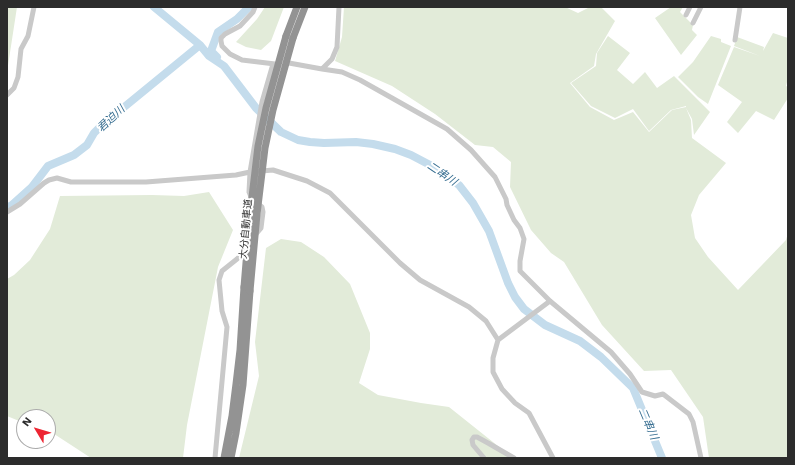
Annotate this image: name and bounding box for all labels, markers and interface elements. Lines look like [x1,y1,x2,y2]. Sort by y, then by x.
water label: 君迫川 [94,103,128,135]
water label: 二串川 [425,159,459,189]
street label: 大分自動車道 [237,199,255,259]
water label: 二串川 [635,406,661,442]
north arrow [16,409,56,449]
text: N [19,415,35,429]

